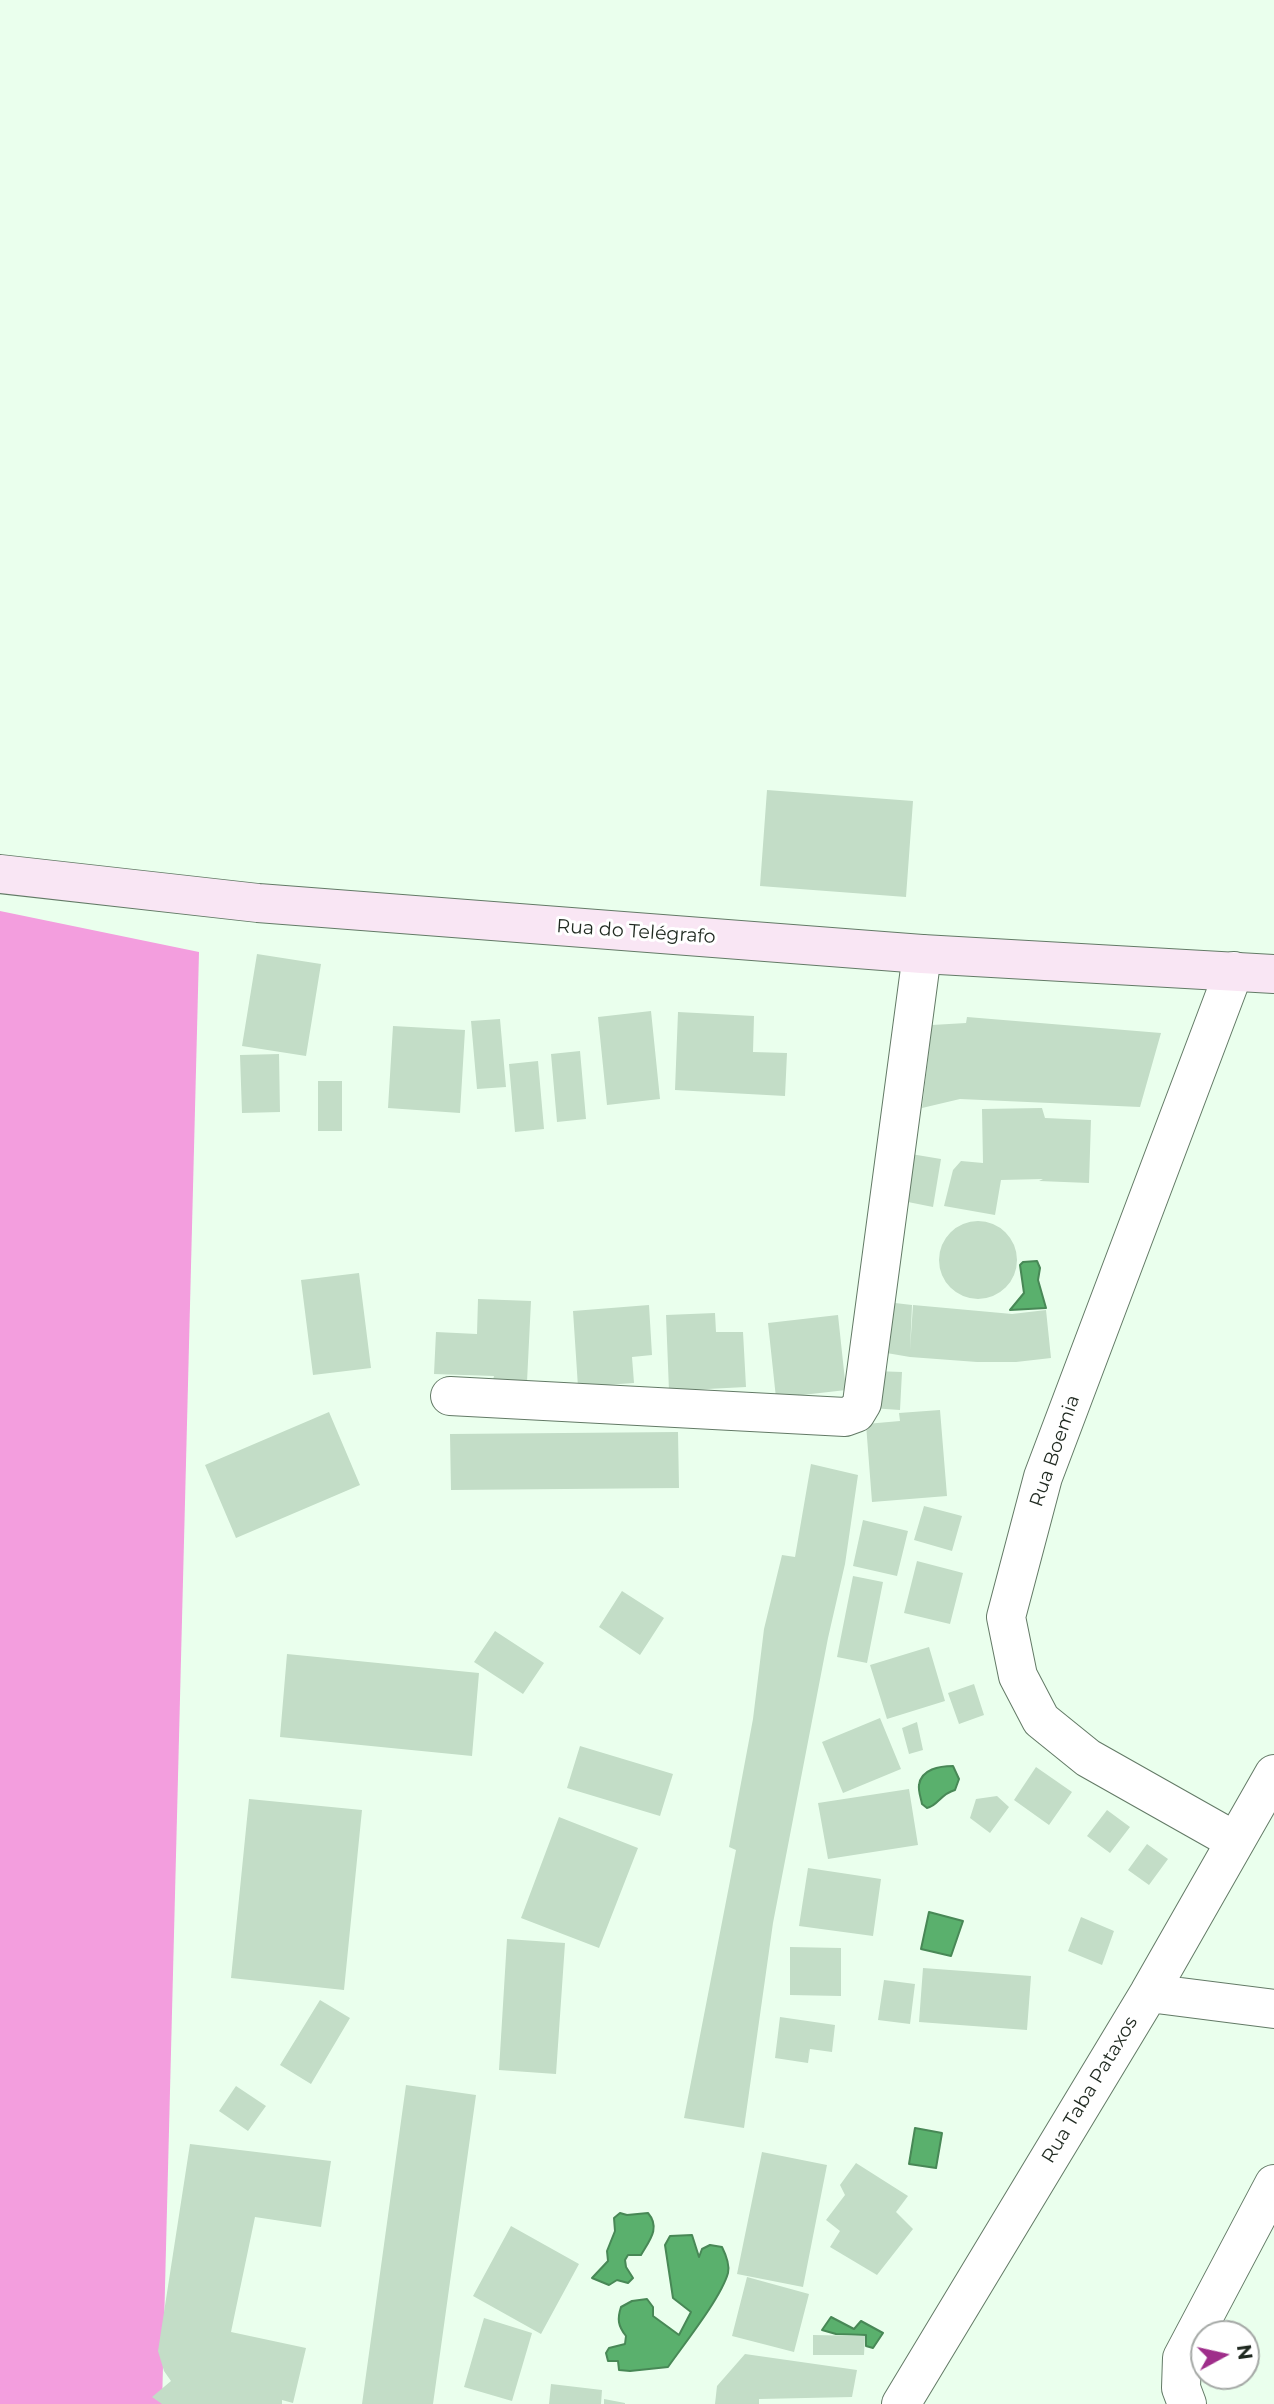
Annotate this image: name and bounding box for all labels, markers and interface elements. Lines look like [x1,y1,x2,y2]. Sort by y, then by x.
street label: Rua do Telégrafo [556,915,716,949]
street label: Rua Boemia [1025,1392,1085,1510]
street label: Rua Taba Pataxos [1037,2012,1143,2168]
north arrow [1190,2320,1260,2390]
text: N [1232,2343,1257,2361]

